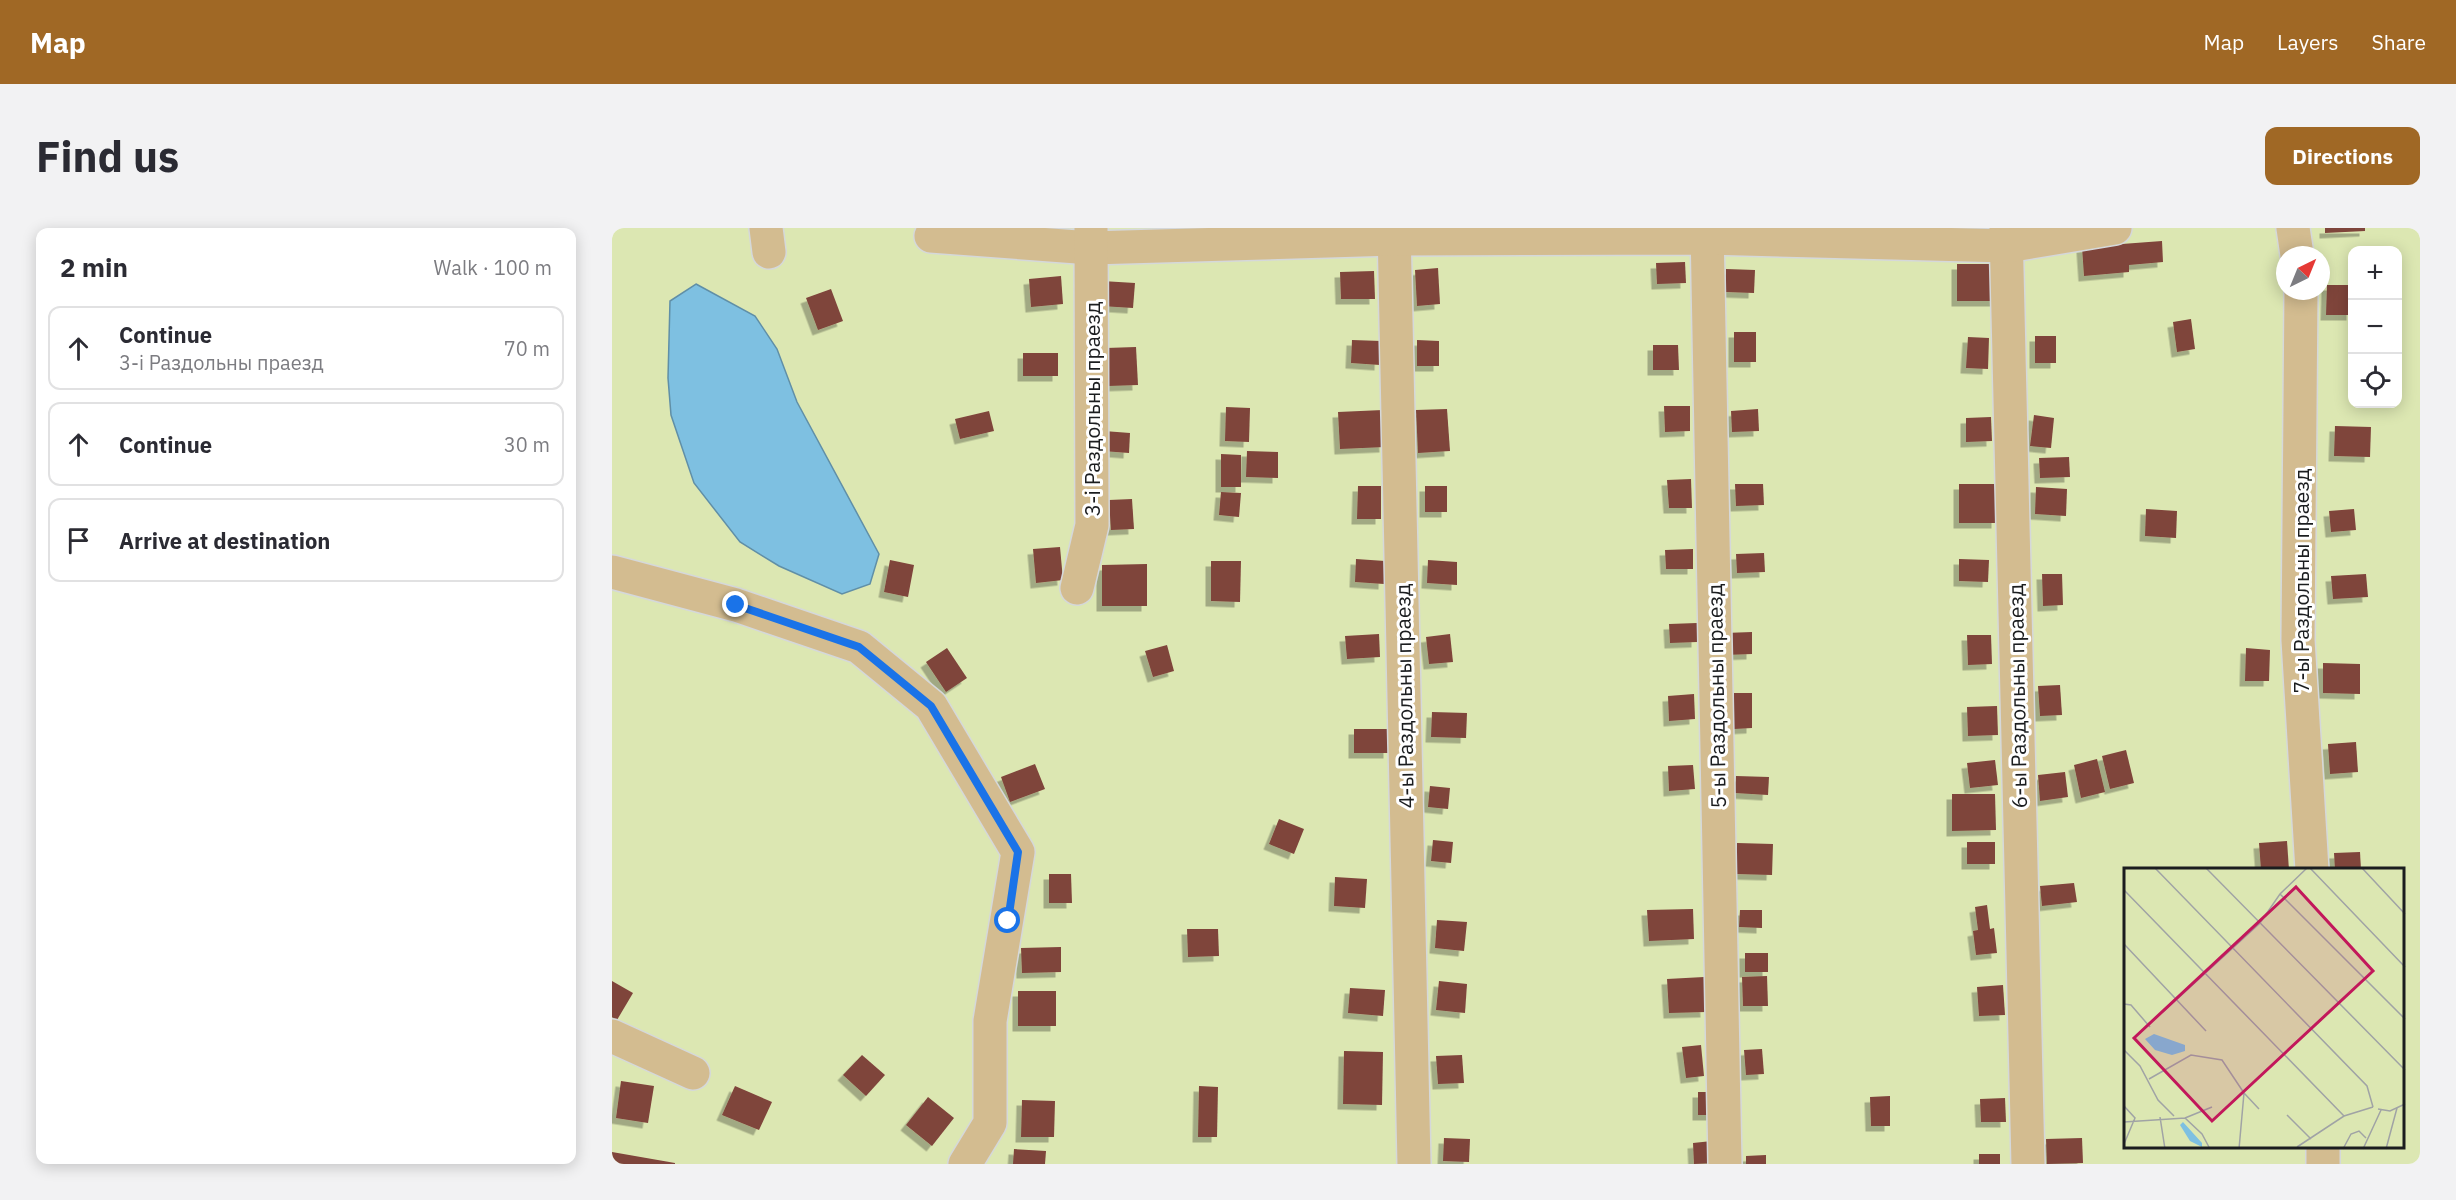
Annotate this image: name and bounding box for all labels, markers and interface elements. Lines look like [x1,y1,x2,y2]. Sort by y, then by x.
text: Map [30,24,86,61]
text: Map [2204,28,2244,56]
text: Layers [2277,28,2339,56]
text: Share [2372,28,2426,56]
button: Directions [2265,127,2420,185]
text: Find us [36,129,179,184]
north arrow [2276,246,2330,300]
map controls [2348,246,2402,408]
button: + [2348,246,2402,300]
text: 2 min [60,250,128,284]
text: Walk · 100 m [434,254,552,281]
button: − [2348,300,2402,354]
street label: 3-і Раздольны праезд [1078,302,1106,516]
text: Continue [119,320,212,349]
icon: ahead [62,332,95,365]
text: 70 m [504,335,550,362]
text: 3-і Раздольны праезд [119,349,324,376]
button: locate [2348,354,2402,408]
icon: ahead [62,428,95,461]
text: Continue [119,430,212,459]
text: 30 m [504,431,550,458]
street label: 7-ы Раздольны праезд [2287,469,2315,693]
icon: arrive [62,524,95,557]
text: Arrive at destination [119,526,330,555]
street label: 4-ы Раздольны праезд [1388,583,1420,809]
street label: 5-ы Раздольны праезд [1700,583,1732,809]
street label: 6-ы Раздольны праезд [2001,583,2033,809]
route end [722,591,748,617]
inset map [2124,868,2405,1149]
route start [994,907,1020,933]

